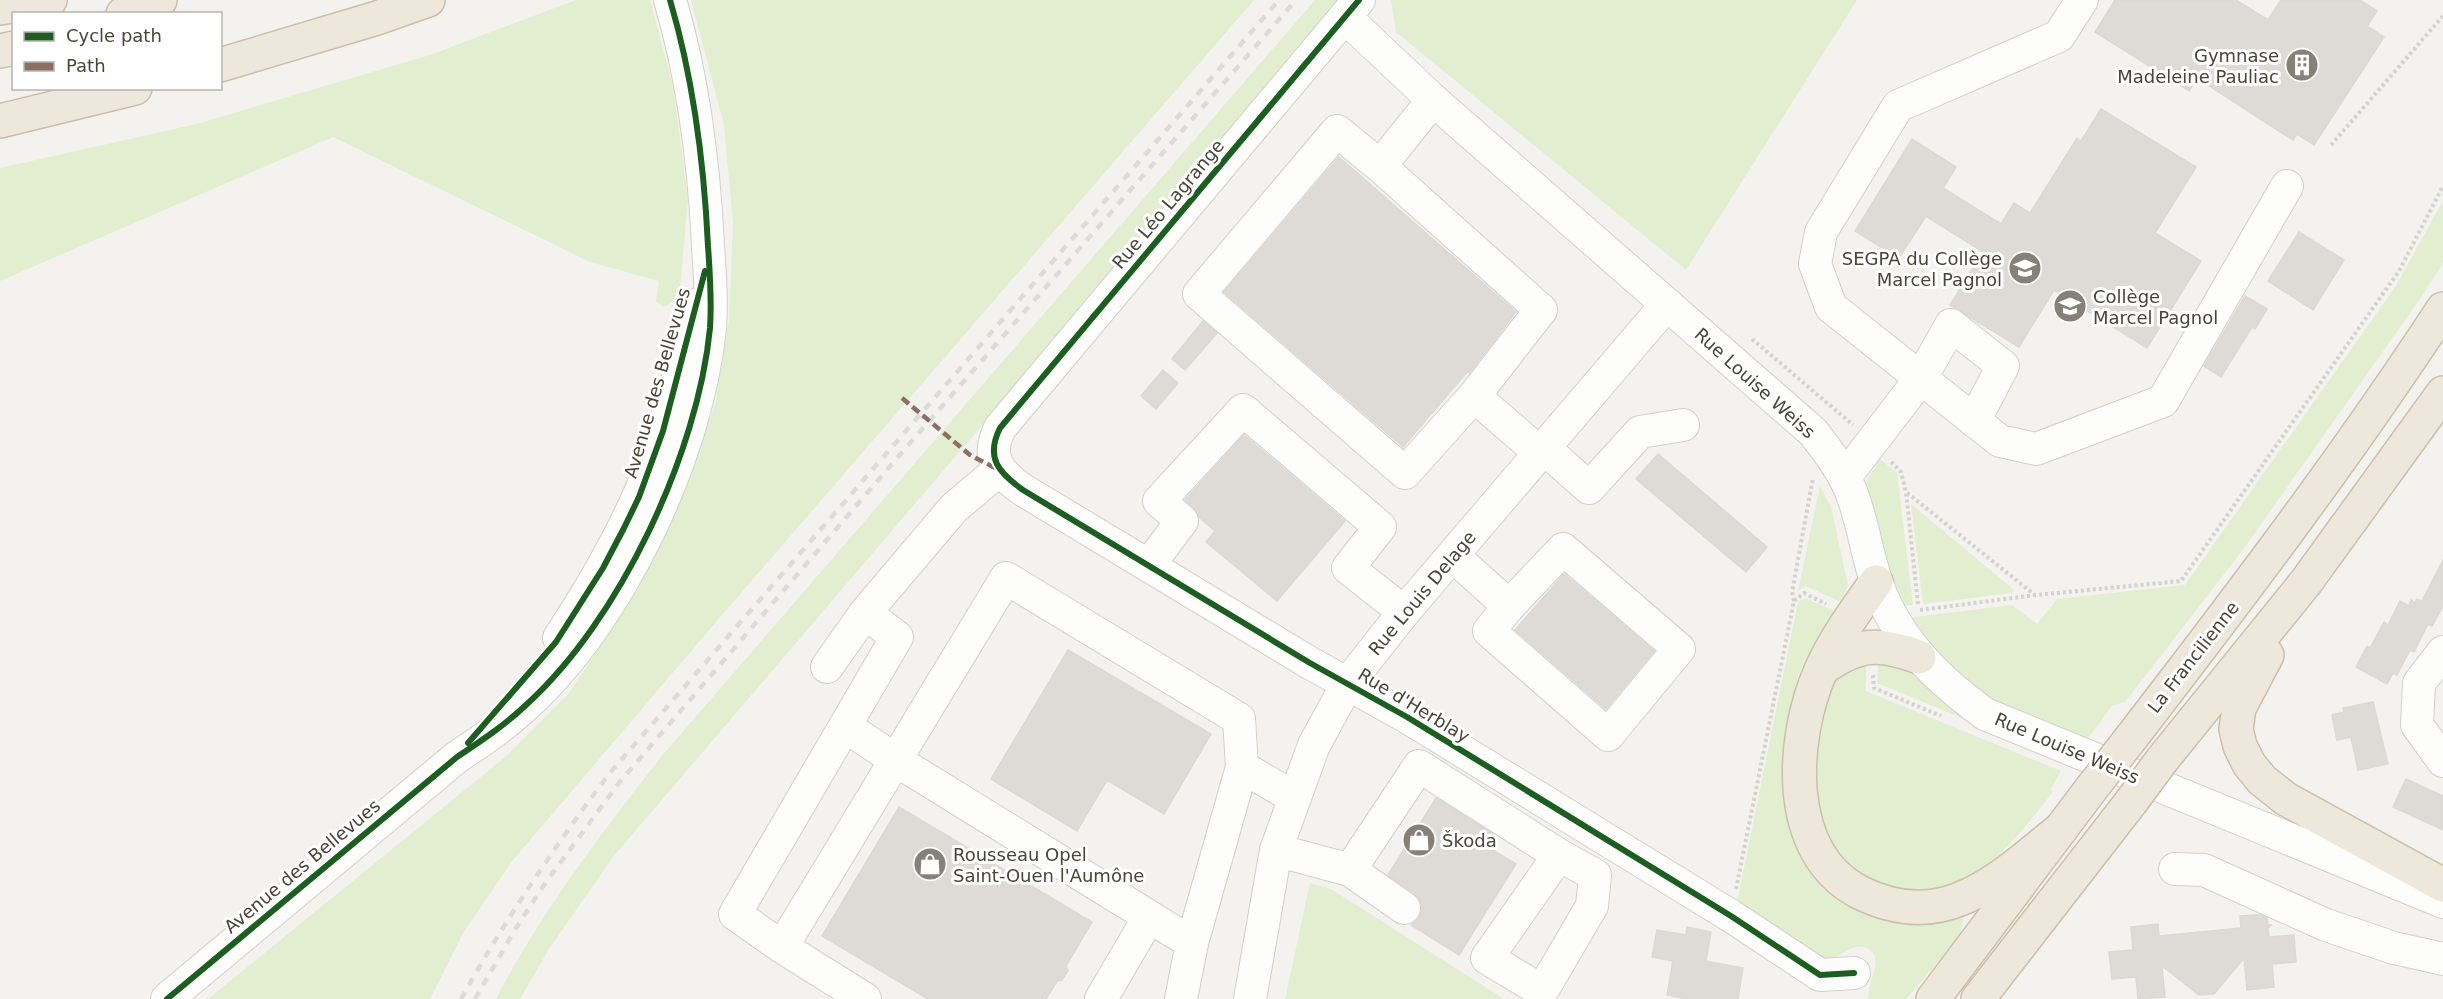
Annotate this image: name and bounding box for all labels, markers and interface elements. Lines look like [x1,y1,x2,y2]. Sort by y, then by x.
legend [12,12,222,90]
text: Cycle path [66,25,162,46]
place label: Gymnase Madeleine Pauliac [2117,45,2279,87]
building icon: Gymnase Madeleine Pauliac [2284,47,2320,83]
text: Path [66,55,106,76]
street label: Rue Léo Lagrange [1108,135,1228,273]
place label: SEGPA du Collège Marcel Pagnol [1842,248,2002,290]
school or university icon: SEGPA du Collège Marcel Pagnol [2007,250,2043,286]
street label: Avenue des Bellevues [620,285,694,481]
place label: Collège Marcel Pagnol [2093,286,2218,328]
school or university icon: Collège Marcel Pagnol [2052,288,2088,324]
street label: Rue Louise Weiss [1690,323,1820,443]
street label: Rue Louis Delage [1364,527,1480,659]
street label: La Francilienne [2143,597,2243,717]
street label: Rue d'Herblay [1354,663,1474,747]
street label: Rue Louise Weiss [1992,708,2142,788]
street label: Avenue des Bellevues [220,795,384,937]
shop icon: Škoda [1401,822,1437,858]
place label: Škoda [1442,830,1497,851]
place label: Rousseau Opel Saint-Ouen l'Aumône [953,844,1144,886]
shop icon: Rousseau Opel Saint-Ouen l'Aumône [912,846,948,882]

